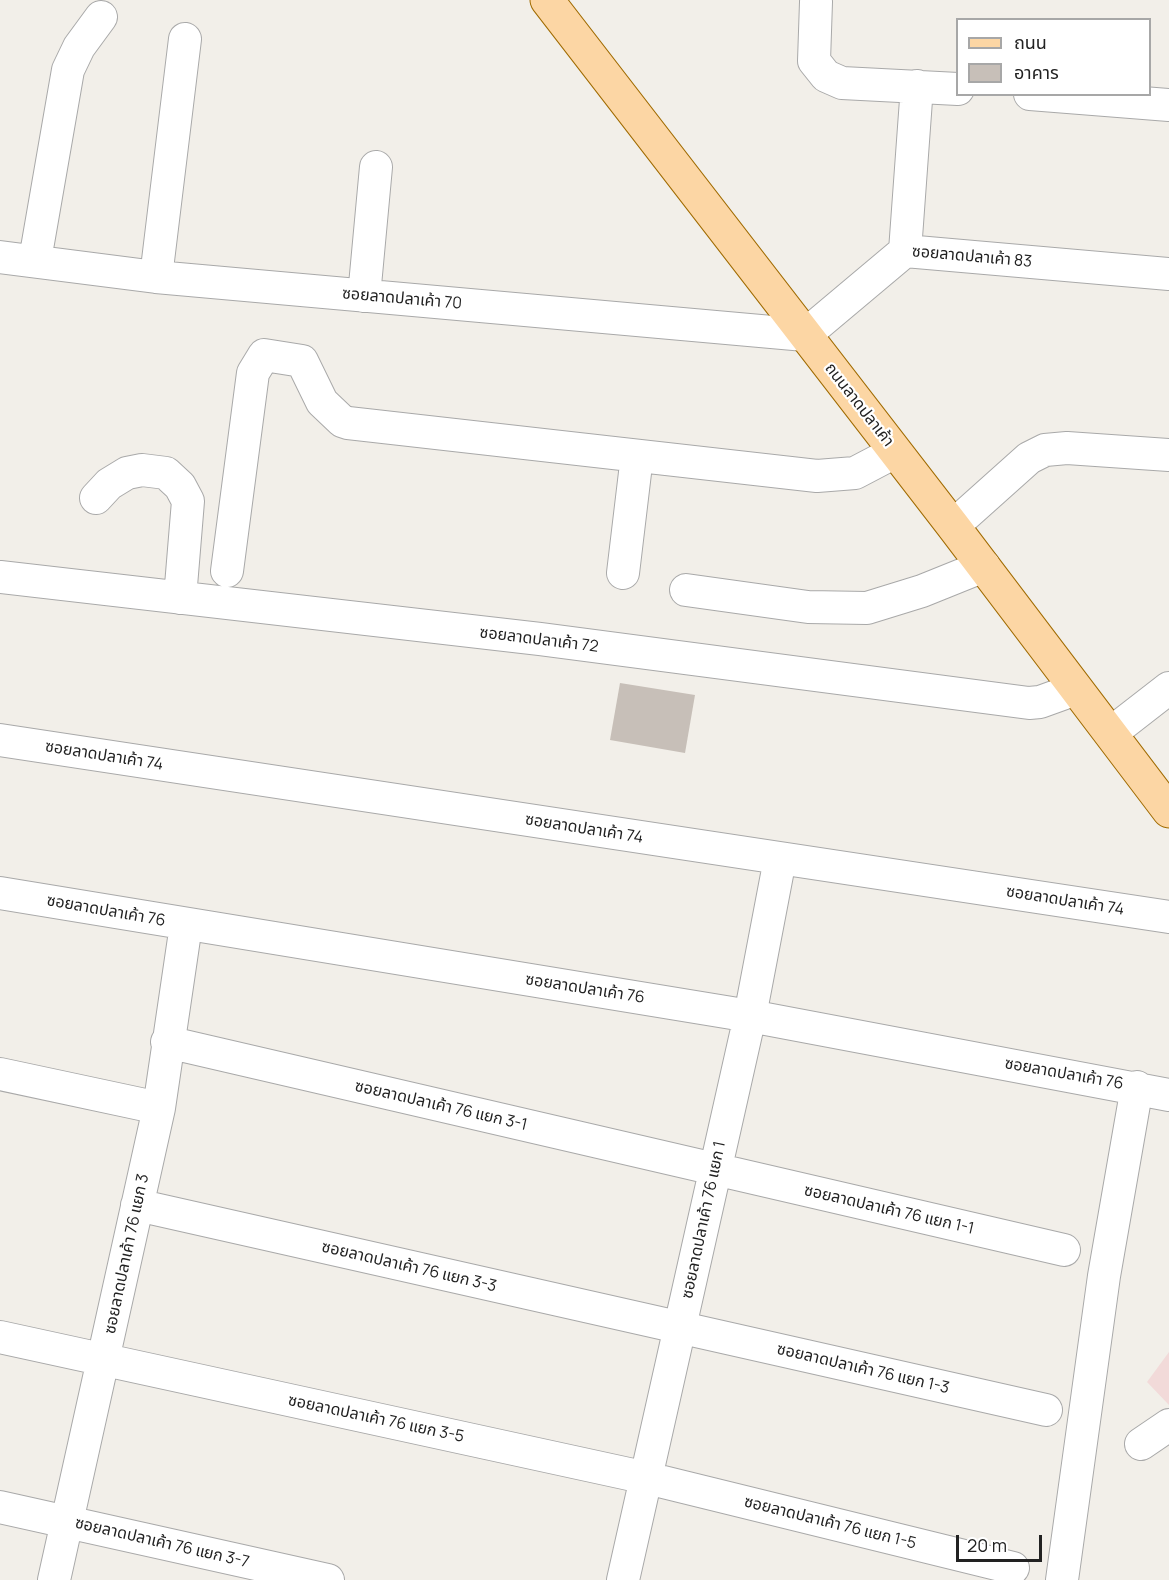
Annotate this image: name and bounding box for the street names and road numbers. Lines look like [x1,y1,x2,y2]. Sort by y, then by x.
street label: ซอยลาดปลาเค้า 83 [911,242,1033,272]
street label: ซอยลาดปลาเค้า 70 [341,284,463,314]
street label: ถนนลาดปลาเค้า [820,359,898,451]
street label: ซอยลาดปลาเค้า 72 [478,623,600,657]
street label: ซอยลาดปลาเค้า 74 [44,737,164,775]
street label: ซอยลาดปลาเค้า 74 [524,810,644,848]
street label: ซอยลาดปลาเค้า 74 [1005,882,1125,920]
street label: ซอยลาดปลาเค้า 76 [45,891,167,931]
street label: ซอยลาดปลาเค้า 76 [524,970,646,1008]
street label: ซอยลาดปลาเค้า 76 [1003,1054,1125,1094]
street label: ซอยลาดปลาเค้า 76 แยก 3-1 [353,1077,529,1135]
street label: ซอยลาดปลาเค้า 76 แยก 1 [678,1139,730,1301]
street label: ซอยลาดปลาเค้า 76 แยก 3 [101,1172,153,1336]
street label: ซอยลาดปลาเค้า 76 แยก 1-1 [802,1181,976,1239]
street label: ซอยลาดปลาเค้า 76 แยก 3-3 [320,1238,498,1296]
street label: ซอยลาดปลาเค้า 76 แยก 1-3 [775,1340,951,1398]
street label: ซอยลาดปลาเค้า 76 แยก 3-5 [286,1391,466,1447]
street label: ซอยลาดปลาเค้า 76 แยก 1-5 [742,1492,918,1554]
street label: ซอยลาดปลาเค้า 76 แยก 3-7 [73,1514,251,1572]

